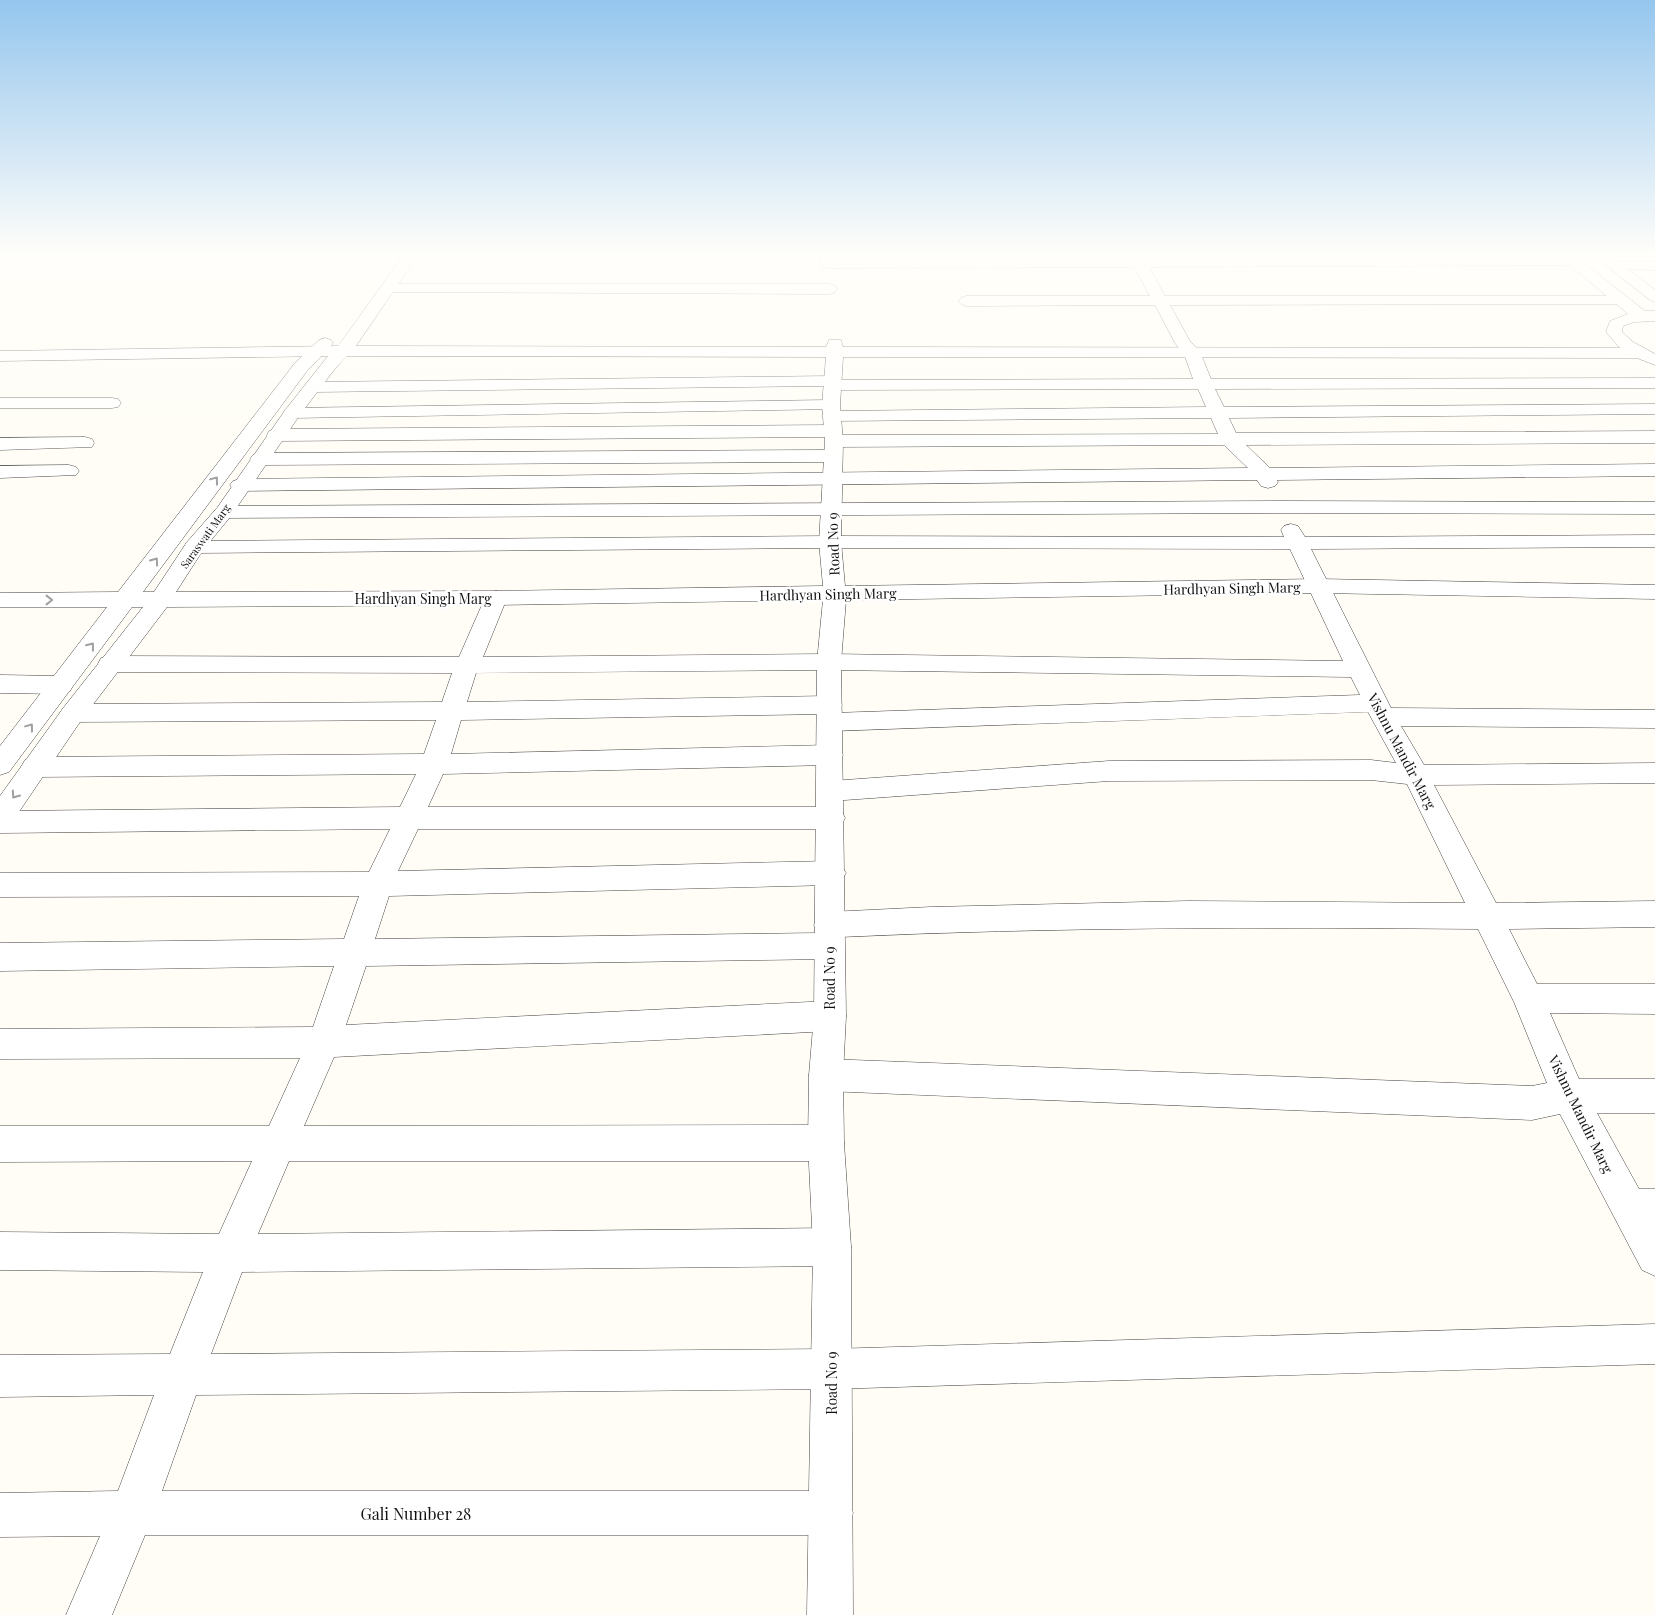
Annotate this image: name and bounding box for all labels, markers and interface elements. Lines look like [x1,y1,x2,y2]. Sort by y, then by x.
one-way arrow [209,476,218,486]
street label: Saraswati Marg [177,501,234,571]
street label: Road No 9 [822,512,844,576]
one-way arrow [149,557,158,567]
street label: Hardhyan Singh Marg [1163,577,1301,599]
street label: Hardhyan Singh Marg [759,583,897,605]
street label: Hardhyan Singh Marg [354,589,492,608]
one-way arrow [45,595,53,605]
one-way arrow [85,642,94,652]
street label: Vishnu Mandir Marg [1363,689,1441,813]
one-way arrow [24,723,33,732]
one-way arrow [12,790,21,799]
street label: Road No 9 [820,946,839,1010]
street label: Vishnu Mandir Marg [1544,1051,1618,1177]
street label: Road No 9 [822,1351,841,1415]
street label: Gali Number 28 [361,1503,471,1524]

